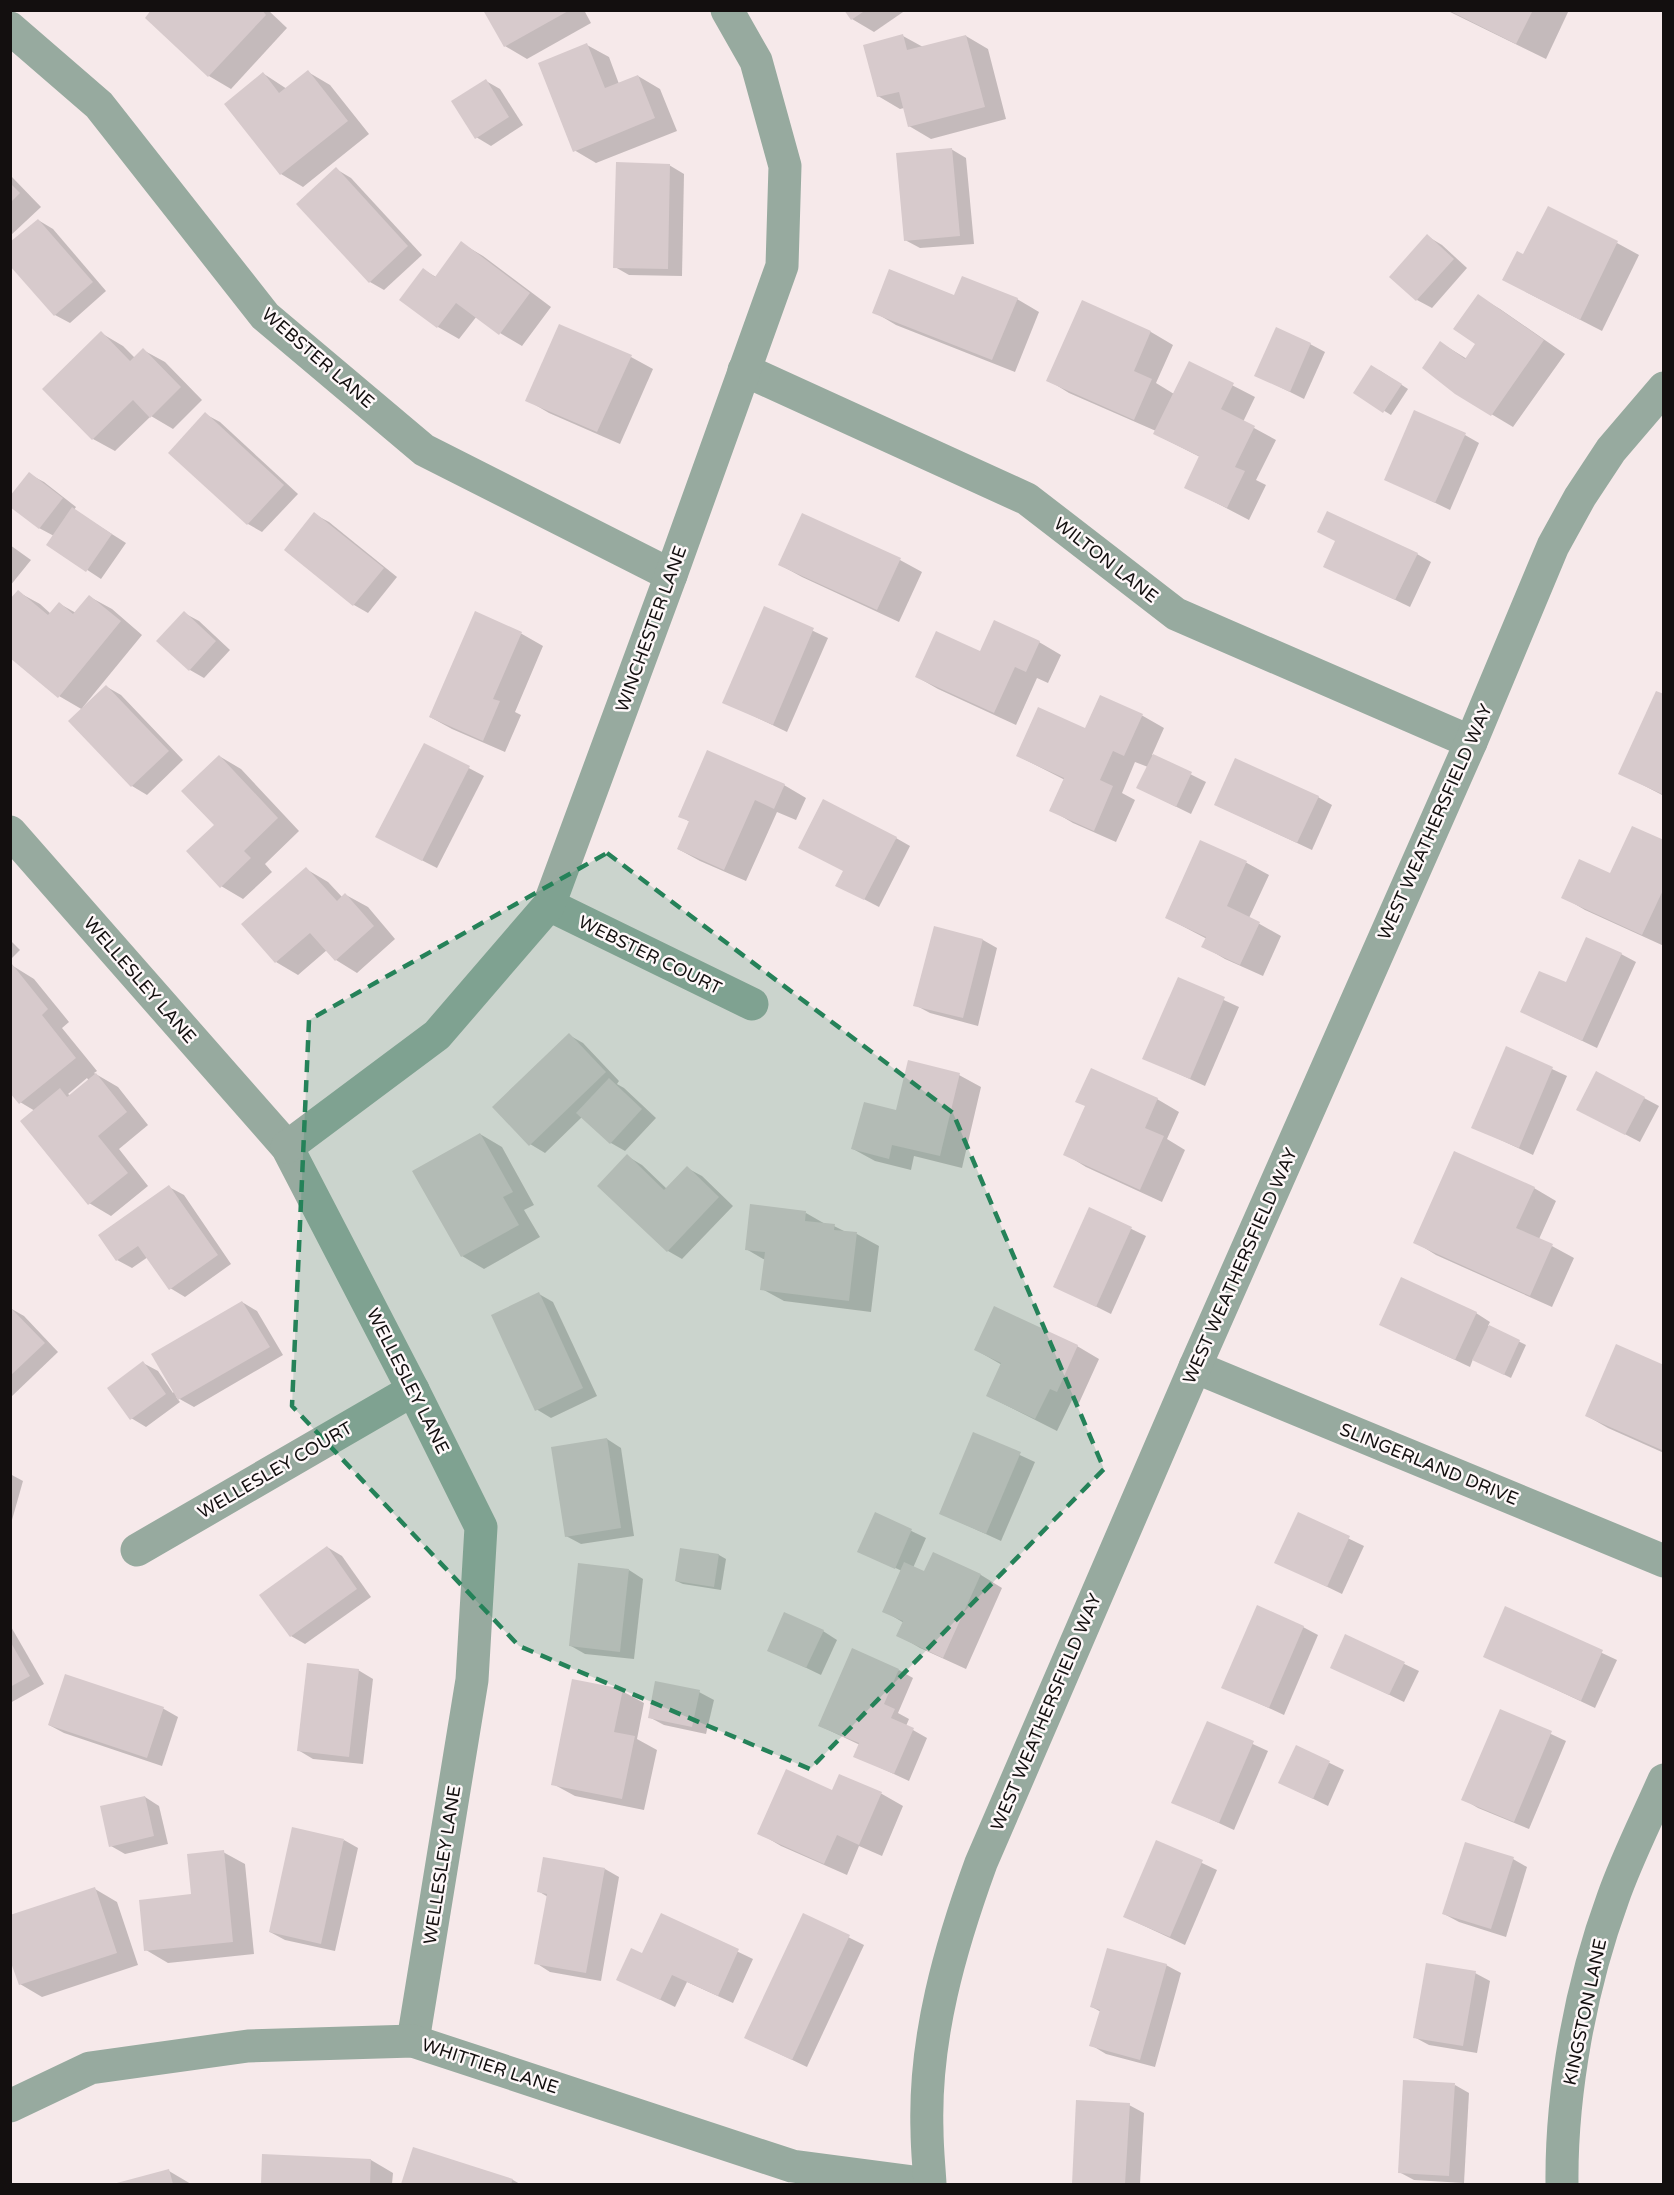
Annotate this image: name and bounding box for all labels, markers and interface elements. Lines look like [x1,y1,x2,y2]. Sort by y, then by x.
street label: WEBSTER LANE [257,303,379,413]
street label: WILTON LANE [1050,513,1162,607]
street label: WINCHESTER LANE [611,543,691,715]
street label: WEST WEATHERSFIELD WAY [1373,700,1497,943]
street label: WEBSTER COURT [575,911,725,999]
street label: WELLESLEY LANE [79,912,201,1048]
street label: WEST WEATHERSFIELD WAY [1178,1144,1302,1387]
street label: WELLESLEY LANE [362,1305,454,1457]
street label: WELLESLEY COURT [194,1417,356,1523]
street label: SLINGERLAND DRIVE [1337,1418,1521,1510]
street label: WEST WEATHERSFIELD WAY [986,1589,1106,1834]
street label: WELLESLEY LANE [419,1784,465,1946]
street label: KINGSTON LANE [1559,1937,1611,2087]
street label: WHITTIER LANE [419,2034,561,2098]

